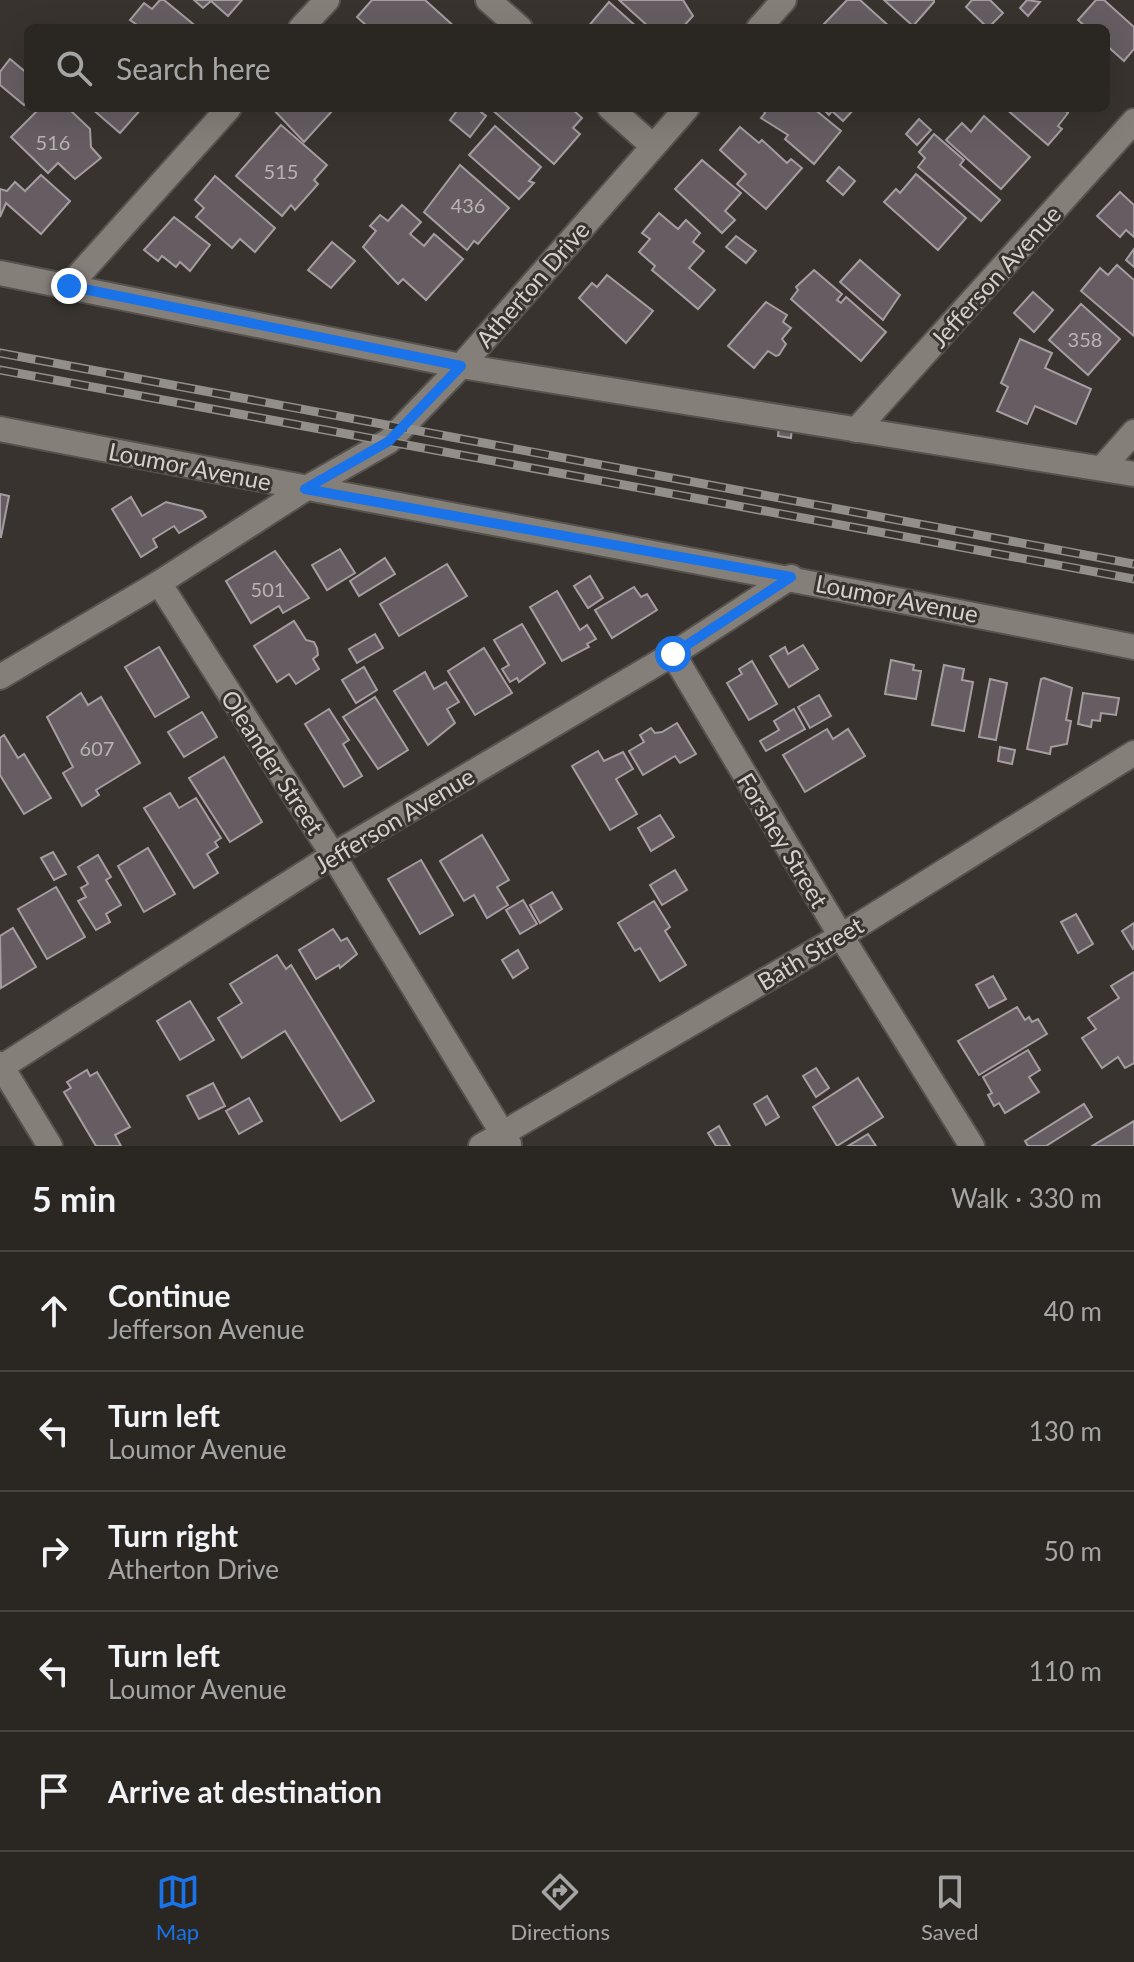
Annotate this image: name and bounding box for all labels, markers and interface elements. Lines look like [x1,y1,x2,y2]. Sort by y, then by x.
search box [24,24,1110,112]
icon: search [52,46,96,90]
text: Search here [116,50,271,86]
house number: 516 [36,130,70,154]
house number: 515 [264,159,298,183]
house number: 436 [451,193,485,217]
street label: Jefferson Avenue [924,199,1066,353]
street label: Atherton Drive [469,215,595,353]
route end [51,268,87,304]
house number: 358 [1068,327,1102,351]
street label: Loumor Avenue [106,436,274,496]
street label: Loumor Avenue [813,568,981,628]
house number: 501 [251,577,285,601]
route start [655,636,691,672]
street label: Oleander Street [216,684,331,840]
house number: 607 [80,736,114,760]
street label: Jefferson Avenue [309,761,479,879]
street label: Forshey Street [731,767,835,913]
street label: Bath Street [752,910,869,996]
text: 5 min [32,1178,116,1219]
text: Walk · 330 m [951,1182,1102,1214]
text: Continue [108,1277,231,1313]
icon: ahead [32,1289,76,1333]
text: 40 m [1044,1295,1102,1327]
text: Jefferson Avenue [108,1313,304,1345]
text: Turn left [108,1397,220,1433]
icon: left [32,1409,76,1453]
text: 130 m [1029,1415,1102,1447]
text: Loumor Avenue [108,1433,287,1465]
text: Turn right [108,1517,238,1553]
icon: right [32,1529,76,1573]
text: 50 m [1044,1535,1102,1567]
text: Atherton Drive [108,1553,279,1585]
text: Turn left [108,1637,220,1673]
icon: left [32,1649,76,1693]
text: 110 m [1029,1655,1102,1687]
text: Loumor Avenue [108,1673,287,1705]
icon: arrive [32,1769,76,1813]
text: Arrive at destination [108,1773,382,1809]
tab: Map [156,1870,200,1945]
tab: Directions [511,1870,610,1945]
tab: Saved [921,1870,978,1945]

